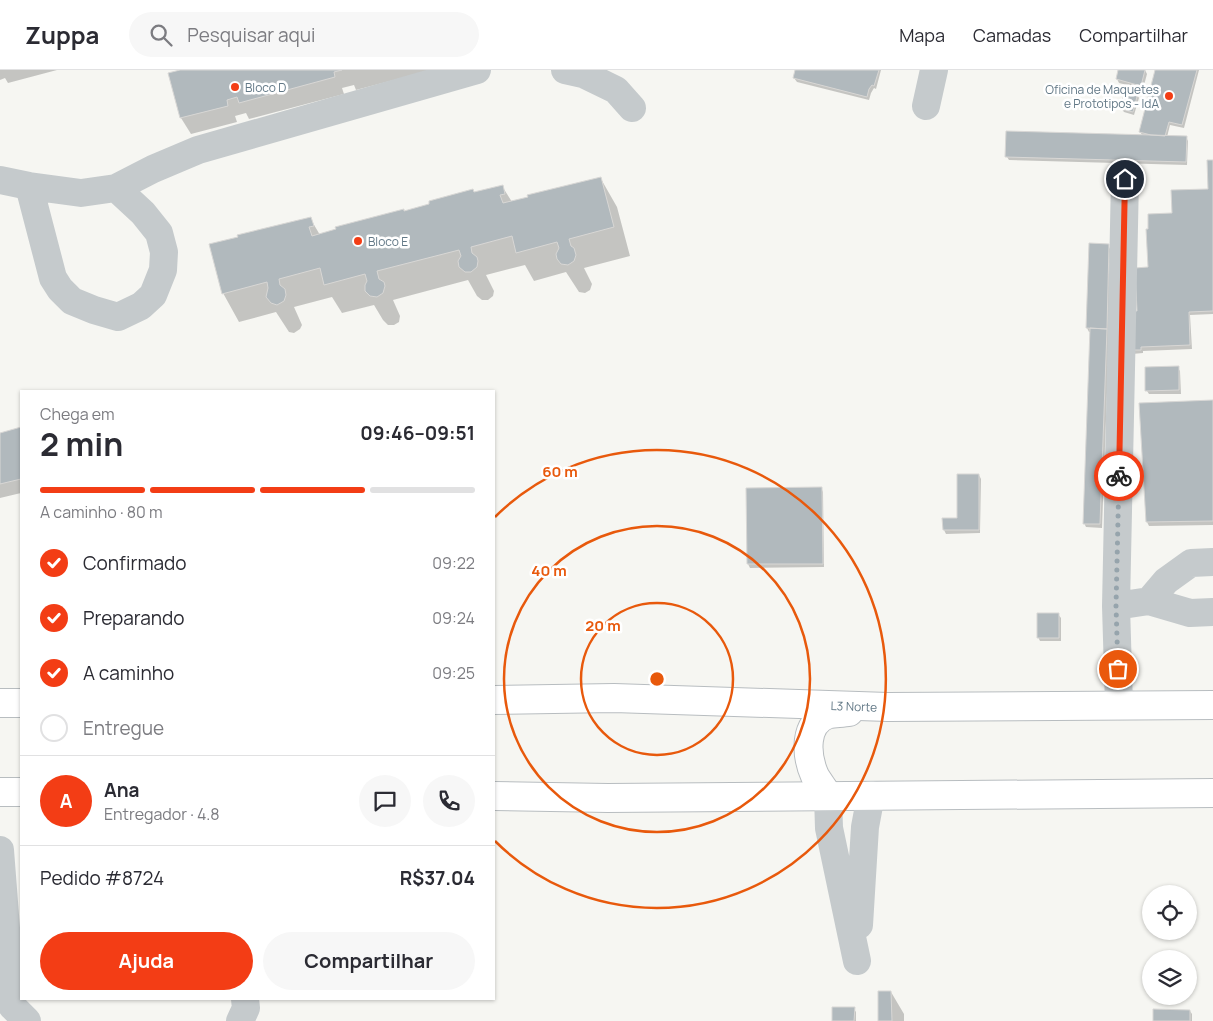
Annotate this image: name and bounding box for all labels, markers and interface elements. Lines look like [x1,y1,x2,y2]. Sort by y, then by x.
search box [129,12,479,57]
text: Zuppa [25,18,99,51]
icon: search [147,21,175,49]
text: Pesquisar aqui [187,22,316,48]
text: Mapa [899,23,945,47]
text: Camadas [973,23,1051,47]
text: Compartilhar [1079,23,1188,47]
place label: Bloco D [245,79,286,96]
marker: Bloco D [229,81,241,93]
place label: Oficina de Maquetes e Prototipos - IdA [1045,81,1159,112]
marker: Oficina de Maquetes e Prototipos - IdA [1163,90,1175,102]
pin [1104,158,1146,200]
icon: home [1111,165,1139,193]
place label: Bloco E [368,233,408,250]
marker: Bloco E [352,235,364,247]
text: Chega em [40,403,115,425]
text: 09:46–09:51 [360,420,475,446]
text: 2 min [40,422,123,466]
courier [1094,451,1144,501]
text: 60 m [542,461,578,482]
icon: bike [1105,462,1133,490]
text: A caminho · 80 m [40,501,163,523]
icon: check [40,549,68,577]
text: Confirmado [83,550,187,576]
text: 09:22 [432,552,475,574]
text: 40 m [531,560,567,581]
icon: check [40,604,68,632]
text: Preparando [83,605,185,631]
text: 09:24 [432,607,475,629]
text: 20 m [585,615,621,636]
pin [1097,648,1139,690]
icon: bag [1104,655,1132,683]
icon: check [40,659,68,687]
text: A caminho [83,660,174,686]
text: 09:25 [432,662,475,684]
centre of rings [648,670,666,688]
street label: L3 Norte [830,697,877,715]
text: Entregue [83,715,164,741]
button: chat [359,775,411,827]
button: phone [423,775,475,827]
text: Ana [104,777,140,803]
text: A [60,788,72,814]
text: Entregador · 4.8 [104,803,220,825]
text: Pedido #8724 [40,865,164,891]
text: R$37.04 [400,865,475,891]
map controls [1142,885,1197,1005]
button: locate [1142,885,1197,940]
button: Ajuda [40,932,253,990]
button: Compartilhar [263,932,475,990]
button: layers [1142,950,1197,1005]

